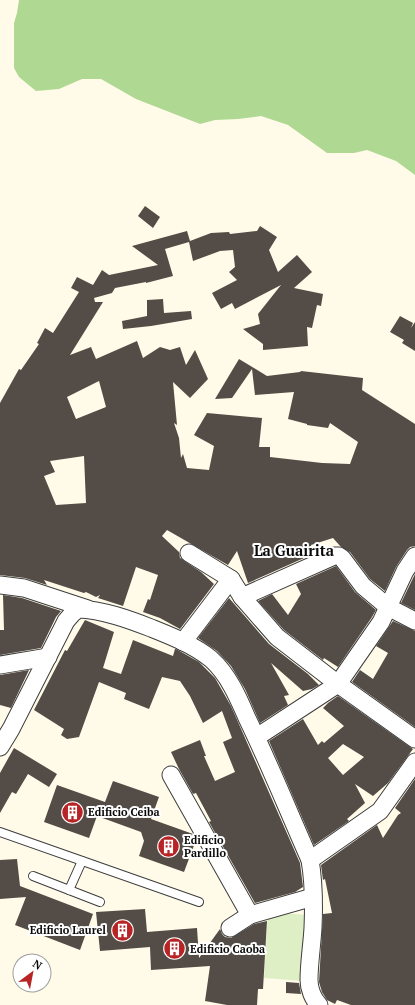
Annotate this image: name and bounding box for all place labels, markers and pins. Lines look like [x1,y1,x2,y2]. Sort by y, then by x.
building icon: Edificio Ceiba [60,799,86,825]
place label: Edificio Ceiba [88,805,160,819]
building icon: Edificio Pardillo [155,833,181,859]
place label: Edificio Pardillo [184,833,226,860]
building icon: Edificio Laurel [109,917,135,943]
place label: Edificio Laurel [30,923,106,937]
building icon: Edificio Caoba [161,936,187,962]
place label: Edificio Caoba [190,942,265,956]

